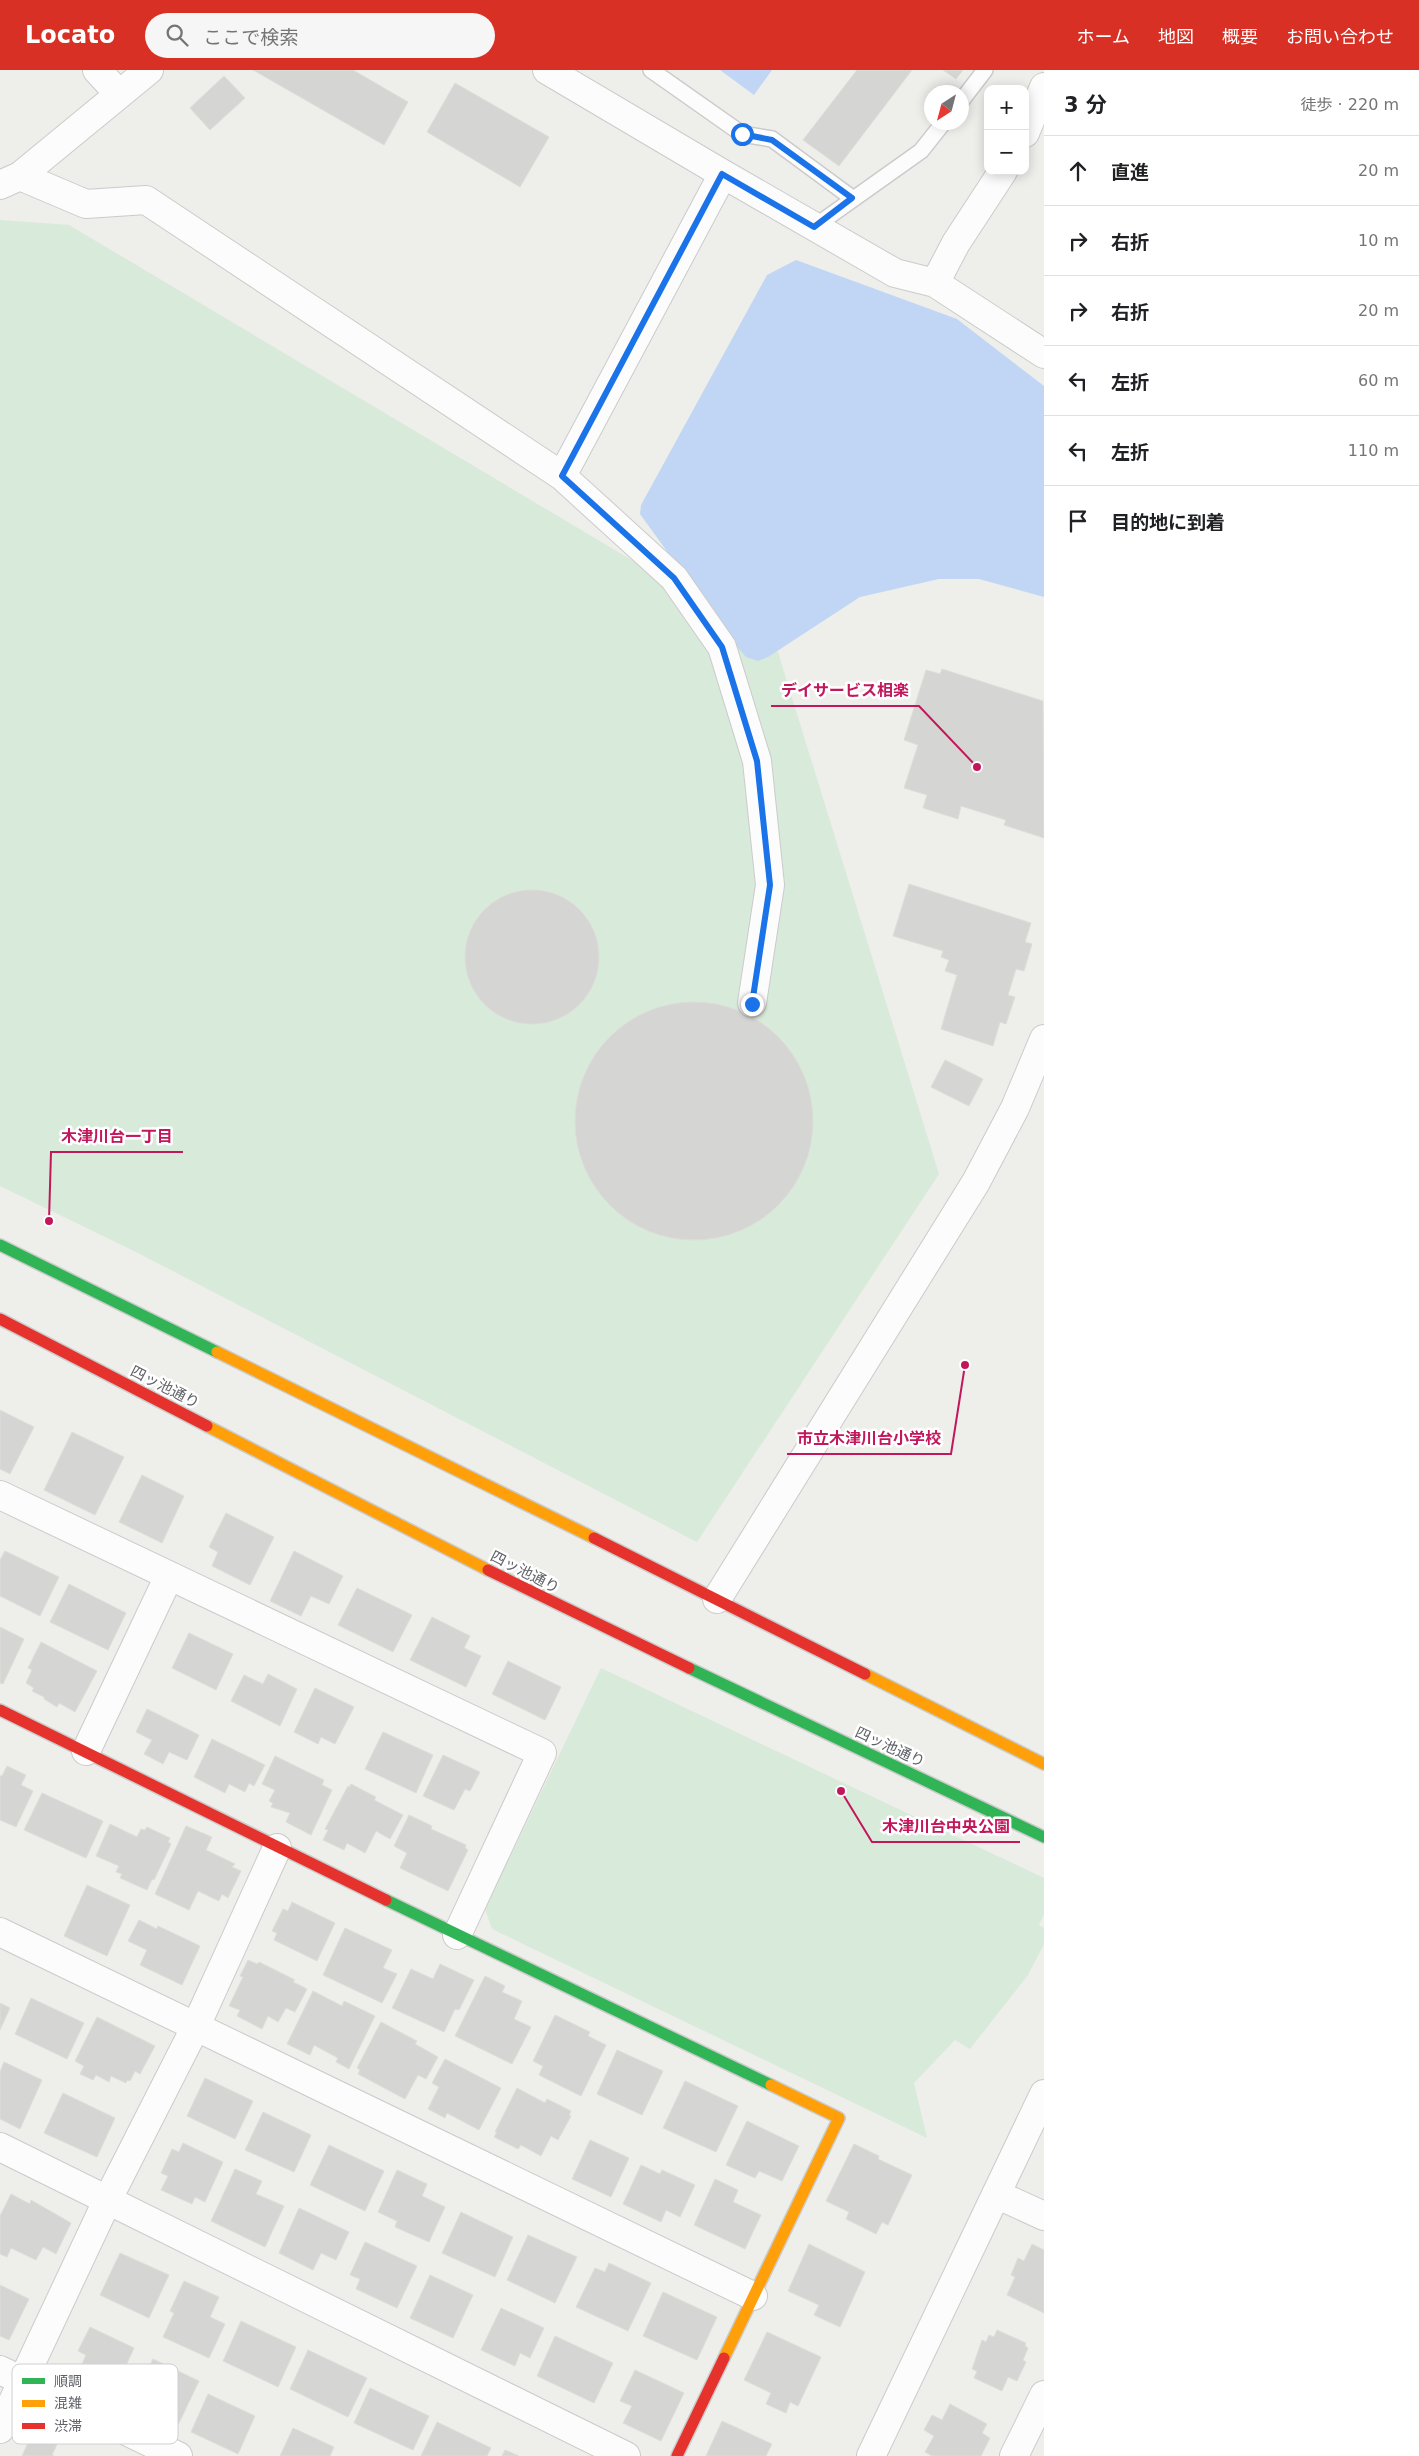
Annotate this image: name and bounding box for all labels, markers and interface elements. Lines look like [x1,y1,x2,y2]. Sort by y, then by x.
search box [145,13,495,58]
text: Locato [25,21,115,49]
icon: search [163,21,191,49]
text: ここで検索 [203,26,298,48]
text: ホーム [1077,26,1130,47]
text: 地図 [1158,26,1194,47]
text: 概要 [1222,26,1258,47]
text: お問い合わせ [1286,26,1394,47]
north arrow [924,85,969,130]
map controls [984,85,1029,175]
button: + [984,85,1029,130]
text: 3 分 [1064,93,1107,117]
text: 徒歩 · 220 m [1301,95,1399,114]
route start [731,123,754,146]
button: − [984,130,1029,175]
icon: ahead [1064,157,1092,185]
text: 直進 [1111,161,1149,183]
text: 20 m [1358,161,1399,180]
icon: right [1064,227,1092,255]
text: 右折 [1111,231,1149,253]
text: 10 m [1358,231,1399,250]
icon: right [1064,297,1092,325]
text: 右折 [1111,301,1149,323]
text: 20 m [1358,301,1399,320]
icon: left [1064,367,1092,395]
text: 左折 [1111,371,1149,393]
text: 60 m [1358,371,1399,390]
icon: left [1064,437,1092,465]
text: 左折 [1111,441,1149,463]
text: 110 m [1348,441,1399,460]
icon: arrive [1064,507,1092,535]
text: 目的地に到着 [1111,511,1225,533]
callout: デイサービス相楽 [771,675,919,706]
text: デイサービス相楽 [781,681,909,700]
route end [741,993,764,1016]
callout: 木津川台一丁目 [51,1121,183,1152]
text: 木津川台一丁目 [61,1127,173,1146]
street label: 四ッ池通り [127,1362,203,1412]
callout: 市立木津川台小学校 [787,1423,951,1454]
text: 市立木津川台小学校 [797,1429,941,1448]
street label: 四ッ池通り [487,1547,563,1597]
street label: 四ッ池通り [852,1723,928,1771]
callout: 木津川台中央公園 [872,1811,1020,1842]
text: 木津川台中央公園 [882,1817,1010,1836]
legend [12,2364,178,2444]
text: 順調 [54,2373,82,2389]
text: 混雑 [54,2395,82,2411]
text: 渋滞 [54,2418,82,2434]

